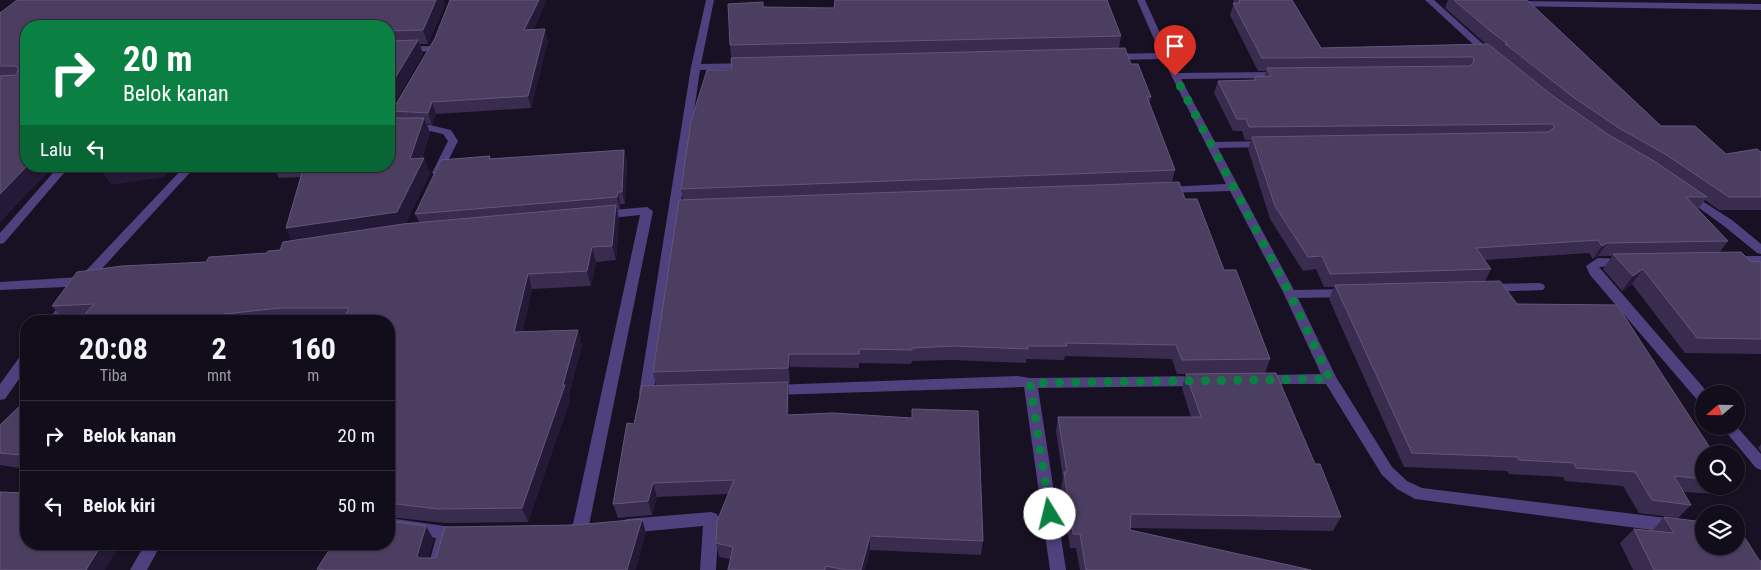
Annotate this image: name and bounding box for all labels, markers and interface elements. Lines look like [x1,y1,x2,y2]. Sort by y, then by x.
pin [1154,25,1196,76]
icon: arrive [1161,32,1189,60]
text: 20 m [123,39,192,80]
icon: right [40,40,105,105]
text: Belok kanan [123,81,229,106]
icon: left [82,135,110,163]
text: Lalu [40,138,72,161]
text: 20:08 [79,331,148,366]
text: 2 [212,331,227,366]
text: 160 [290,331,336,366]
text: Tiba [100,366,127,385]
text: mnt [207,366,231,385]
text: m [307,366,319,385]
north arrow [1695,385,1745,435]
map controls [1695,385,1745,555]
icon: right [40,422,68,450]
text: Belok kanan [83,424,176,447]
text: 20 m [338,424,375,447]
button: search [1695,445,1745,495]
position arrow [1023,487,1075,539]
icon: left [40,492,68,520]
text: Belok kiri [83,494,155,517]
text: 50 m [338,494,375,517]
button: layers [1695,505,1745,555]

